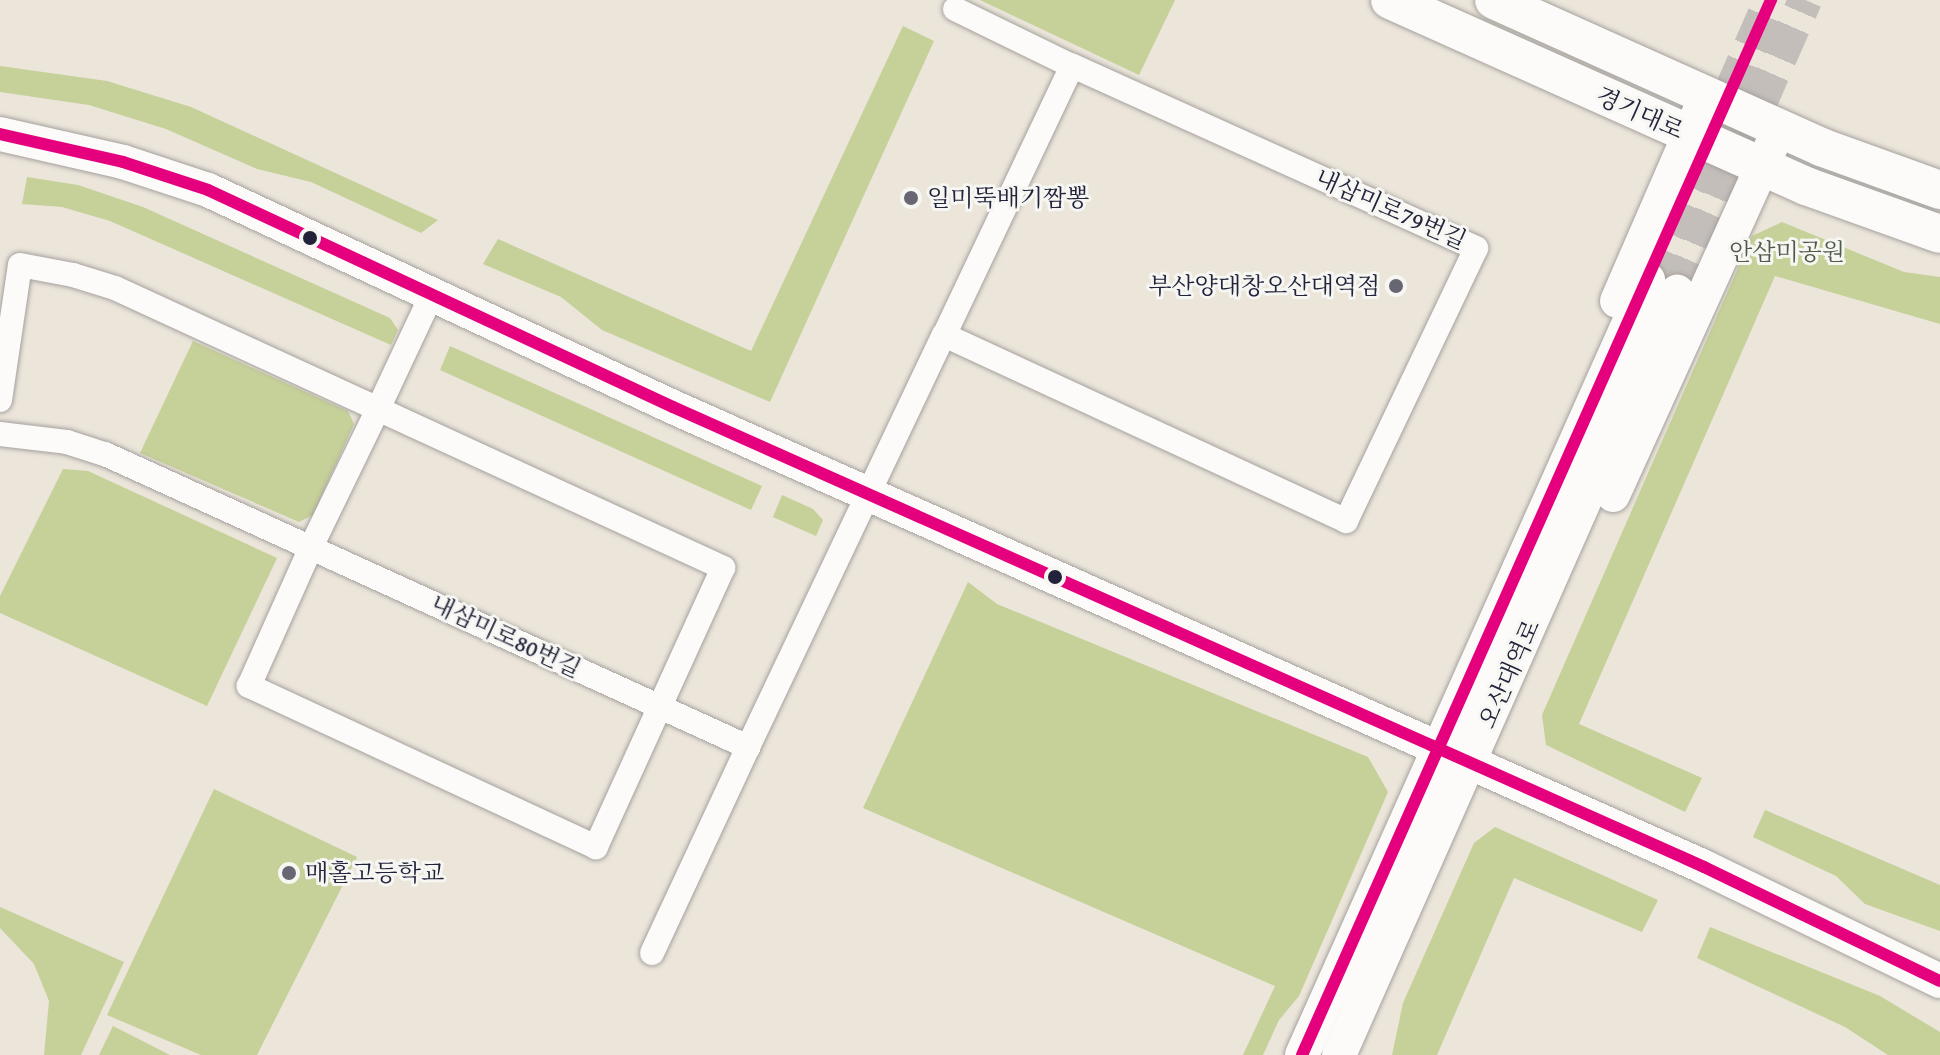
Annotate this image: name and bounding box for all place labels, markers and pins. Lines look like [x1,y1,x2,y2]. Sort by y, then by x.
place label: 일미뚝배기짬뽕 [927,184,1089,212]
marker: 일미뚝배기짬뽕 [902,189,920,207]
unlabelled marker [302,230,318,246]
place label: 부산양대창오산대역점 [1148,272,1380,300]
marker: 부산양대창오산대역점 [1387,277,1405,295]
unlabelled marker [1047,569,1063,585]
place label: 매홀고등학교 [305,859,444,887]
marker: 매홀고등학교 [280,864,298,882]

